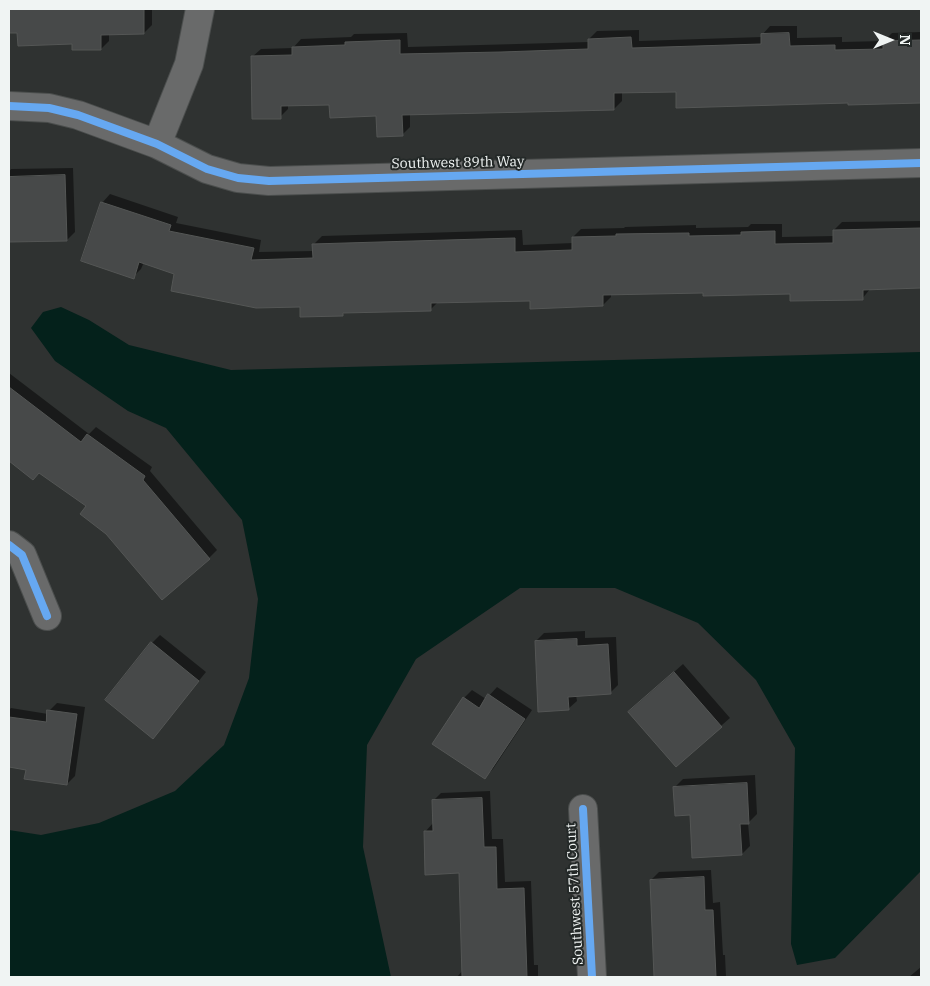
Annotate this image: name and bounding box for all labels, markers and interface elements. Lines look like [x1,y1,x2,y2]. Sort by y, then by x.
north arrow [865,15,915,65]
text: N [896,34,914,46]
street label: Southwest 89th Way [391,153,525,173]
street label: Southwest 57th Court [563,823,587,965]

